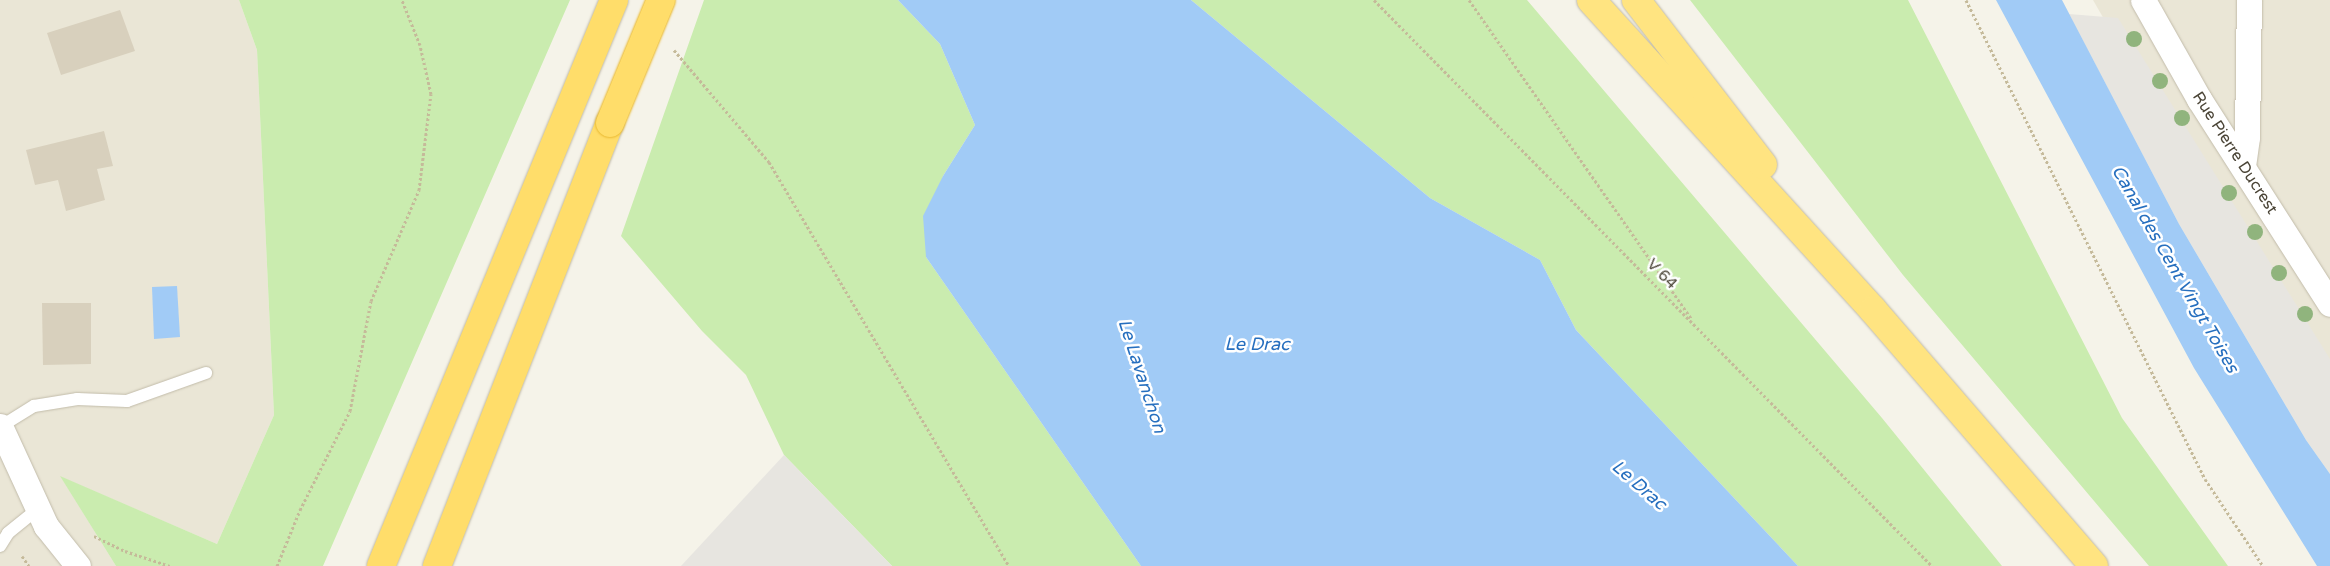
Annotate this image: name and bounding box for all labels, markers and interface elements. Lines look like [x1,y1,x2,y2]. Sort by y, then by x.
street label: Rue Pierre Ducrest [2188,88,2282,218]
water label: Canal des Cent Vingt Toises [2107,161,2243,377]
street label: V 64 [1643,255,1681,293]
water label: Le Lavanchon [1113,316,1171,436]
water label: Le Drac [1224,333,1290,355]
water label: Le Drac [1607,455,1671,515]

